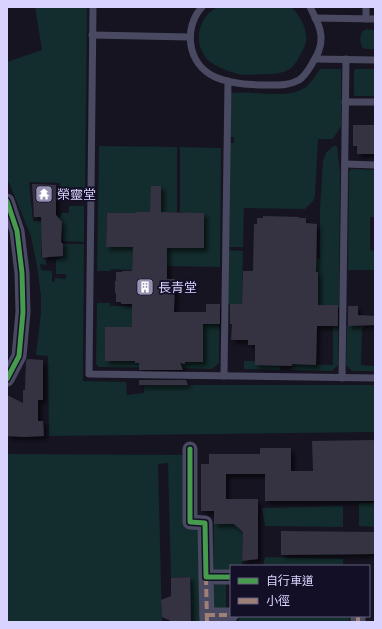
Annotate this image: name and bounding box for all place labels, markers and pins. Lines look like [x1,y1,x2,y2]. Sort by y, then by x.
temple icon: 榮靈堂 [34,184,54,204]
place label: 榮靈堂 [57,186,96,203]
building icon: 長青堂 [135,277,155,297]
place label: 長青堂 [158,279,197,296]

